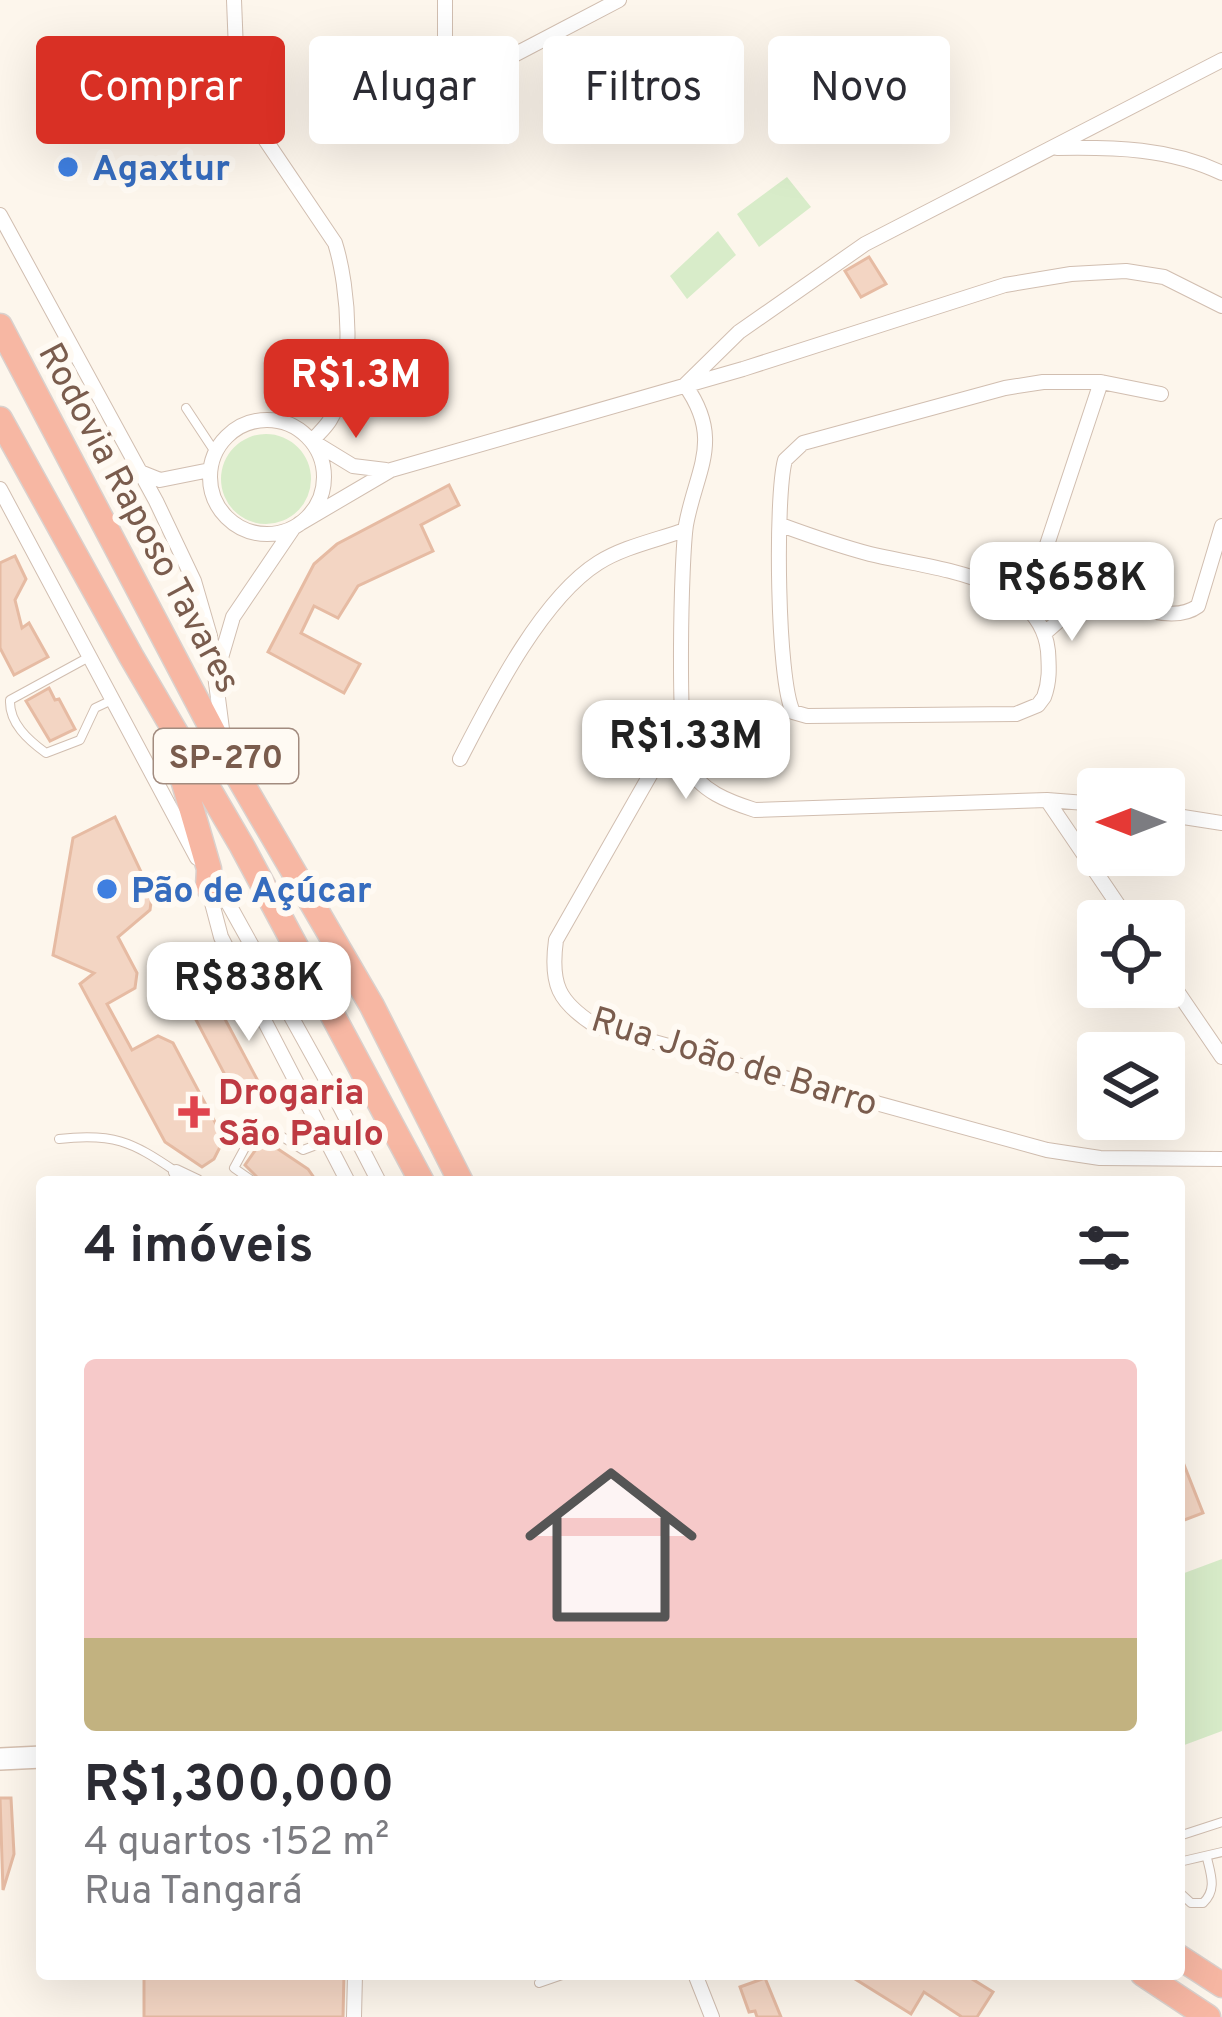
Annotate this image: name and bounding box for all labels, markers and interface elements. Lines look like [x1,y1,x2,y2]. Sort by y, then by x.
chip: Comprar [36,36,285,144]
chip: Alugar [309,36,519,144]
chip: Filtros [543,36,744,144]
chip: Novo [768,36,950,144]
place label: Agaxtur [92,148,230,194]
marker: Agaxtur [55,154,81,180]
street label: Rodovia Raposo Tavares [26,336,249,702]
pin: R$1.3M [258,339,454,441]
text: R$1.3M [291,353,421,402]
pin: R$658K [974,542,1170,644]
text: R$658K [997,556,1147,605]
pin: R$1.33M [575,700,797,802]
text: R$1.33M [609,714,763,763]
road number: SP-270 [154,729,298,783]
north arrow [1077,768,1185,876]
map controls [1077,768,1185,1140]
place label: Pão de Açúcar [131,870,372,916]
marker: Pão de Açúcar [94,876,120,902]
button: locate [1077,900,1185,1008]
pin: R$838K [151,942,347,1044]
text: R$838K [174,956,324,1005]
street label: Rua João de Barro [585,998,883,1129]
button: layers [1077,1032,1185,1140]
place label: Drogaria São Paulo [218,1072,384,1159]
marker: Drogaria São Paulo [181,1099,207,1125]
icon: filters [1071,1215,1137,1281]
text: 4 imóveis [84,1216,314,1281]
icon: home [503,1437,719,1653]
text: R$1,300,000 [84,1755,394,1820]
text: 4 quartos · 152 m² [84,1820,389,1869]
text: Rua Tangará [84,1869,302,1918]

